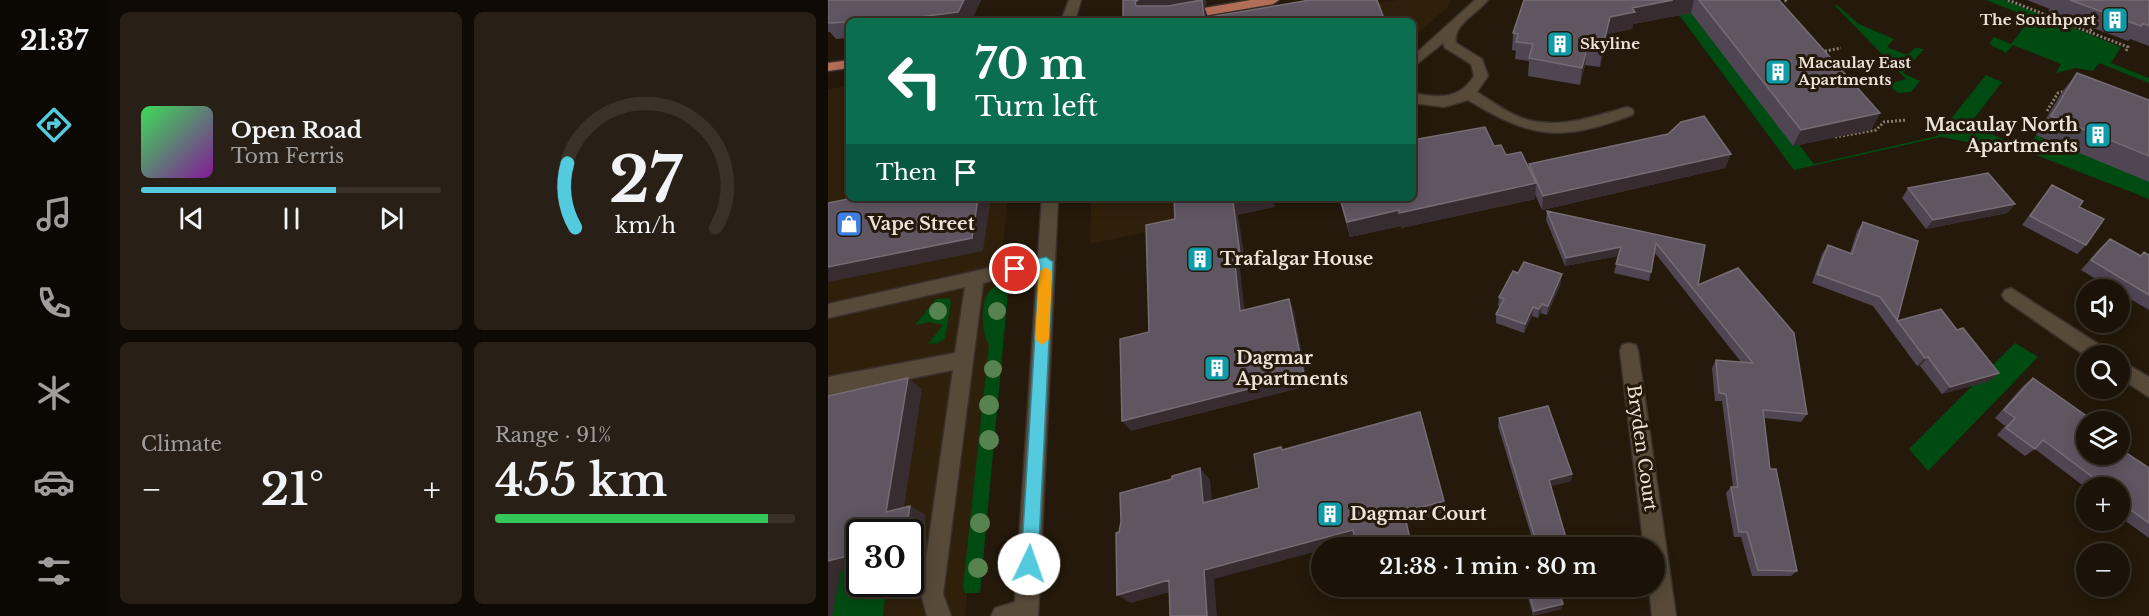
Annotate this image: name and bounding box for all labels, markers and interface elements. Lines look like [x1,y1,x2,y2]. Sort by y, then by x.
building icon: The Southport [2100,5,2130,35]
place label: The Southport [1980,10,2096,29]
text: 21:37 [20,24,88,57]
building icon: Skyline [1545,29,1575,59]
place label: Skyline [1580,34,1640,53]
text: 70 m [975,38,1086,90]
icon: left [876,42,954,120]
place label: Macaulay East Apartments [1797,53,1911,89]
building icon: Macaulay East Apartments [1763,57,1793,87]
text: Turn left [975,90,1098,123]
icon: directions [33,104,75,146]
place label: Macaulay North Apartments [1925,114,2078,157]
text: Open Road [231,117,362,144]
building icon: Macaulay North Apartments [2083,120,2113,150]
text: 27 [609,141,682,219]
text: Tom Ferris [231,144,344,168]
icon: arrive [949,156,982,189]
text: Then [876,159,937,186]
icon: music [33,193,75,235]
icon: previous [175,202,208,235]
icon: pause [275,202,308,235]
icon: next [375,202,408,235]
shop icon: Vape Street [834,209,864,239]
text: km/h [615,212,676,239]
place label: Vape Street [867,213,975,235]
pin [989,243,1040,294]
building icon: Trafalgar House [1185,244,1215,274]
place label: Trafalgar House [1220,248,1373,270]
icon: arrive [998,252,1031,285]
map controls [2076,279,2130,597]
button: sound [2076,279,2130,333]
icon: phone [33,282,75,324]
button: search [2076,345,2130,399]
place label: Dagmar Apartments [1235,347,1348,390]
building icon: Dagmar Apartments [1202,353,1232,383]
icon: climate [33,372,75,414]
street label: Bryden Court [1622,383,1662,513]
button: layers [2076,411,2130,465]
text: Range · 91% [495,423,611,447]
text: Climate [141,432,222,456]
text: 455 km [495,452,667,508]
icon: car [33,461,75,503]
text: 21° [261,461,324,517]
text: − [141,469,162,510]
text: + [423,469,441,510]
button: + [2076,477,2130,531]
building icon: Dagmar Court [1315,499,1345,529]
place label: Dagmar Court [1350,503,1487,525]
speed limit sign: 30 [846,519,924,597]
position arrow [997,532,1061,596]
button: − [2076,543,2130,597]
icon: filters [33,550,75,592]
text: 21:38 · 1 min · 80 m [1379,553,1597,580]

